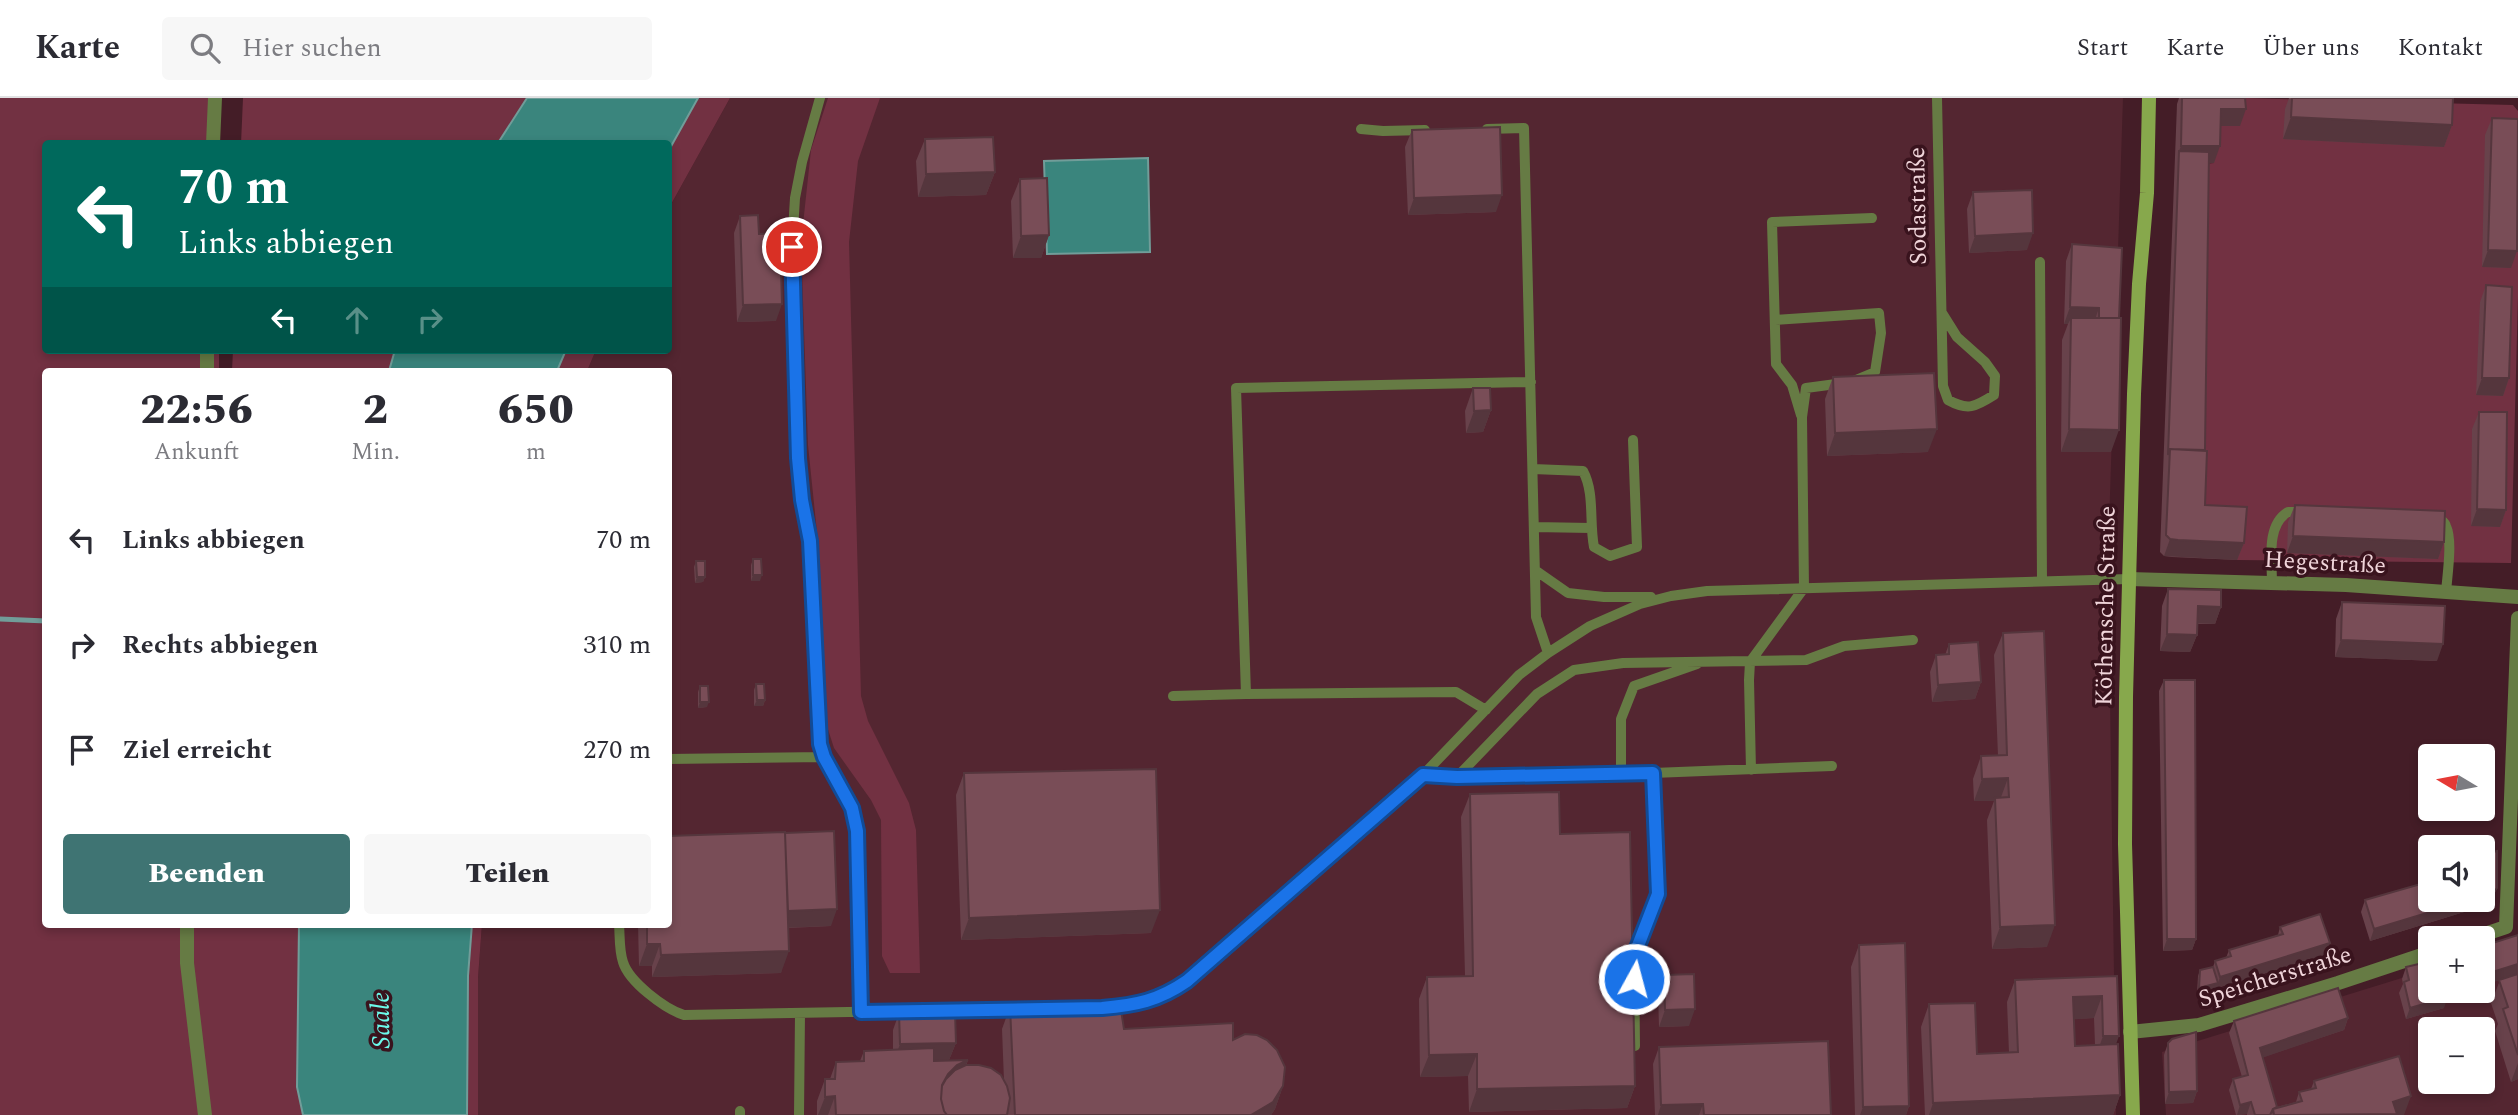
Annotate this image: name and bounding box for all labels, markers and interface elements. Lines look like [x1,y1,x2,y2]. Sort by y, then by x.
search box [162,17,652,80]
text: Karte [35,23,120,73]
text: Hier suchen [242,28,382,68]
icon: search [186,29,224,67]
text: Start [2077,30,2128,66]
text: Karte [2166,30,2224,66]
text: Über uns [2262,30,2360,66]
text: Kontakt [2398,30,2483,66]
street label: Sodastraße [1899,147,1937,265]
text: 70 m [178,151,289,226]
icon: left [63,168,154,259]
pin [762,217,822,277]
text: Links abbiegen [178,219,394,268]
icon: arrive [773,228,811,266]
icon: left [265,301,303,339]
icon: ahead [338,301,376,339]
icon: right [411,301,449,339]
text: 22:56 [140,379,253,442]
text: 2 [363,379,388,442]
text: 650 [498,379,574,442]
text: Ankunft [154,435,239,470]
text: Min. [351,435,400,470]
text: m [526,435,546,470]
street label: Köthensche Straße [2086,505,2126,707]
text: Links abbiegen [122,520,305,560]
text: 70 m [596,520,651,560]
icon: left [63,521,101,559]
street label: Hegestraße [2263,542,2387,584]
text: Rechts abbiegen [122,625,318,665]
text: 310 m [583,625,651,665]
icon: right [63,626,101,664]
text: Ziel erreicht [122,730,272,770]
text: 270 m [583,730,651,770]
icon: arrive [63,731,101,769]
north arrow [2418,744,2496,821]
map controls [2418,744,2495,1094]
button: Beenden [63,834,350,914]
button: Teilen [364,834,651,914]
button: sound [2418,835,2495,912]
button: + [2418,926,2495,1003]
street label: Speicherstraße [2194,937,2356,1017]
position arrow [1597,942,1671,1016]
water label: Saale [361,991,401,1049]
button: − [2418,1017,2495,1094]

